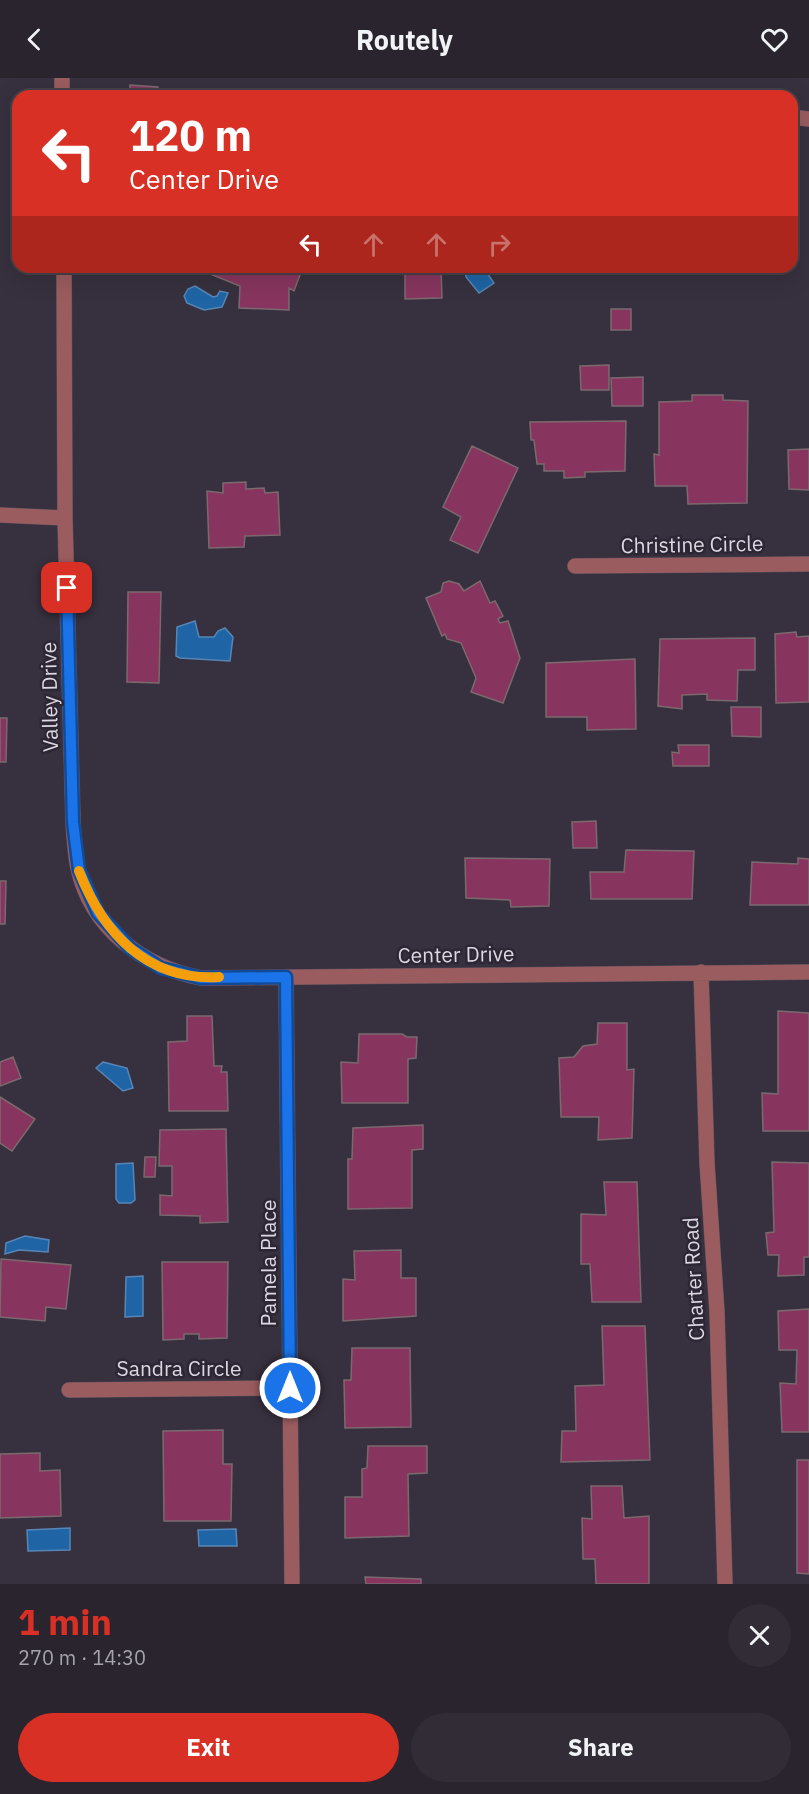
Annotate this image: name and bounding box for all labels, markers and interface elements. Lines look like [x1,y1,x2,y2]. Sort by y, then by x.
text: Routely [356,22,453,57]
icon: back [18,23,51,56]
icon: heart [758,23,791,56]
text: 120 m [129,108,252,163]
icon: left [30,114,108,192]
text: Center Drive [129,161,279,196]
icon: left [294,228,327,261]
icon: ahead [357,228,390,261]
icon: ahead [420,228,453,261]
icon: right [483,228,516,261]
street label: Christine Circle [620,529,764,559]
pin [41,562,92,613]
icon: arrive [50,571,83,604]
street label: Valley Drive [34,642,64,752]
street label: Center Drive [397,939,515,969]
street label: Pamela Place [254,1199,282,1327]
street label: Charter Road [676,1216,710,1342]
street label: Sandra Circle [116,1354,242,1382]
position arrow [258,1356,322,1420]
text: 1 min [18,1598,112,1645]
button: close [728,1604,791,1667]
text: 270 m · 14:30 [18,1644,146,1671]
button: Exit [18,1713,399,1782]
button: Share [411,1713,791,1782]

